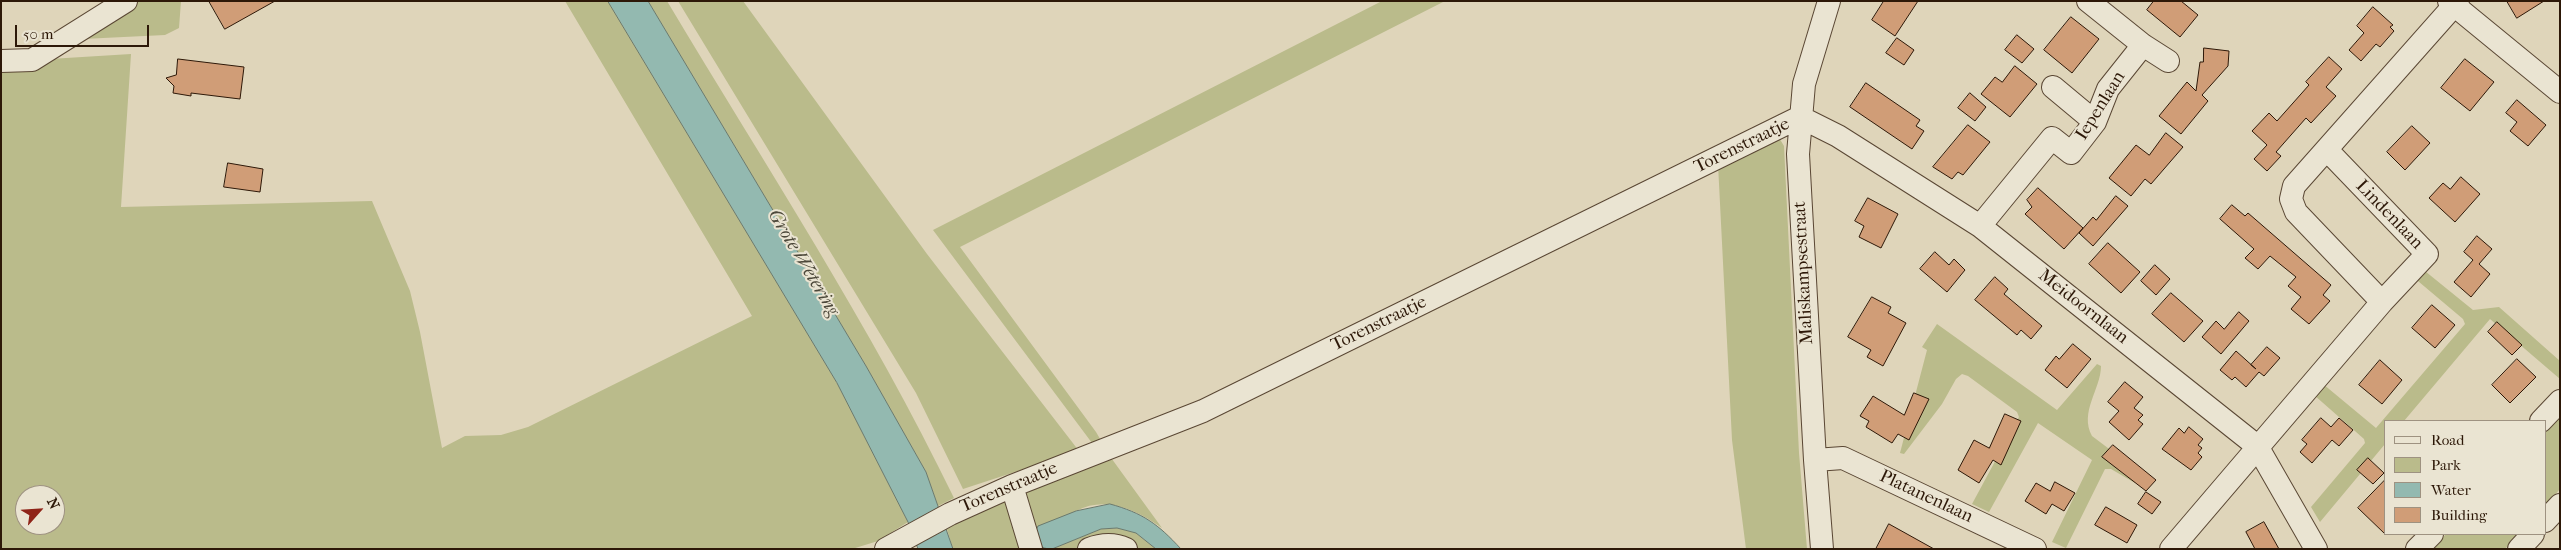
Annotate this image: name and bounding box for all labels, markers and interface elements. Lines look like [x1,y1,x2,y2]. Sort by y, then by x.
scale bar [18,15,151,47]
text: 50 m [23,25,53,43]
street label: Iepenlaan [2071,68,2131,144]
street label: Torenstraatje [1691,114,1793,178]
street label: Lindenlaan [2351,176,2427,254]
street label: Maliskampsestraat [1789,201,1819,345]
water label: Grote Wetering [762,205,844,321]
street label: Meidoornlaan [2034,265,2132,349]
street label: Torenstraatje [1328,292,1430,356]
legend [2384,420,2546,535]
text: Road [2431,431,2464,449]
text: Park [2431,456,2461,474]
street label: Torenstraatje [957,458,1061,518]
street label: Platanenlaan [1876,466,1976,528]
text: Water [2431,481,2471,499]
north arrow [15,485,65,535]
text: N [43,495,63,512]
text: Building [2431,506,2487,524]

